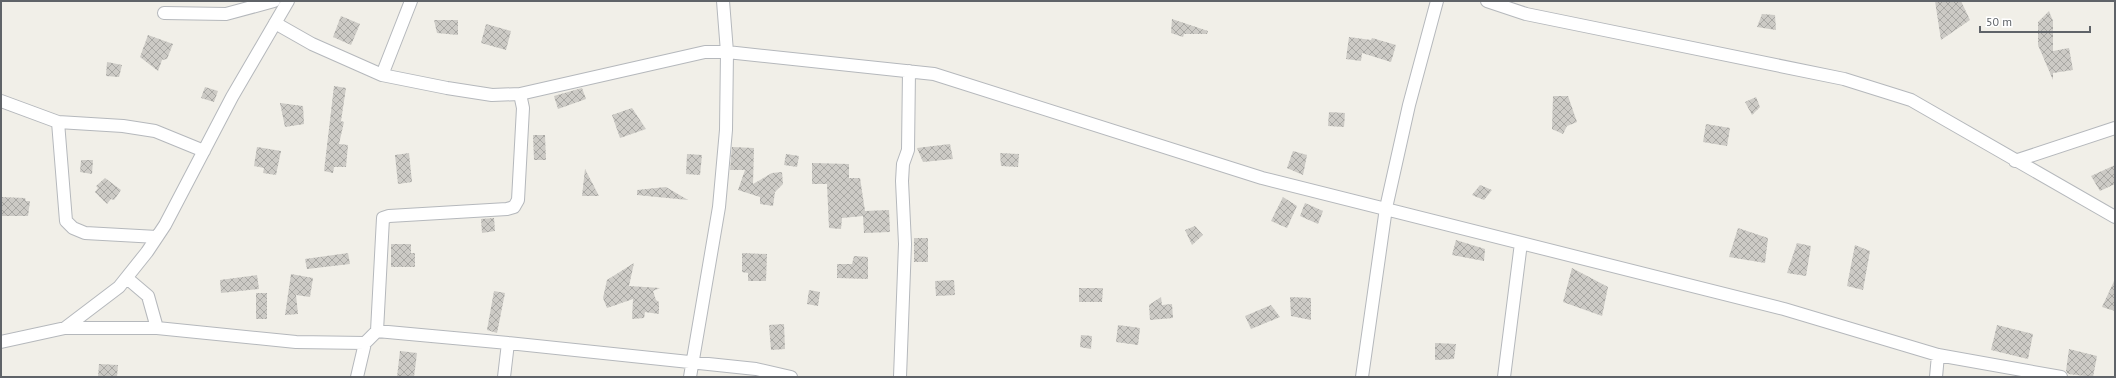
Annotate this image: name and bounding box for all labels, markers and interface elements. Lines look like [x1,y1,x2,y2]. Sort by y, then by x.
scale bar [1980,8,2090,34]
text: 50 m [1986,14,2012,29]

